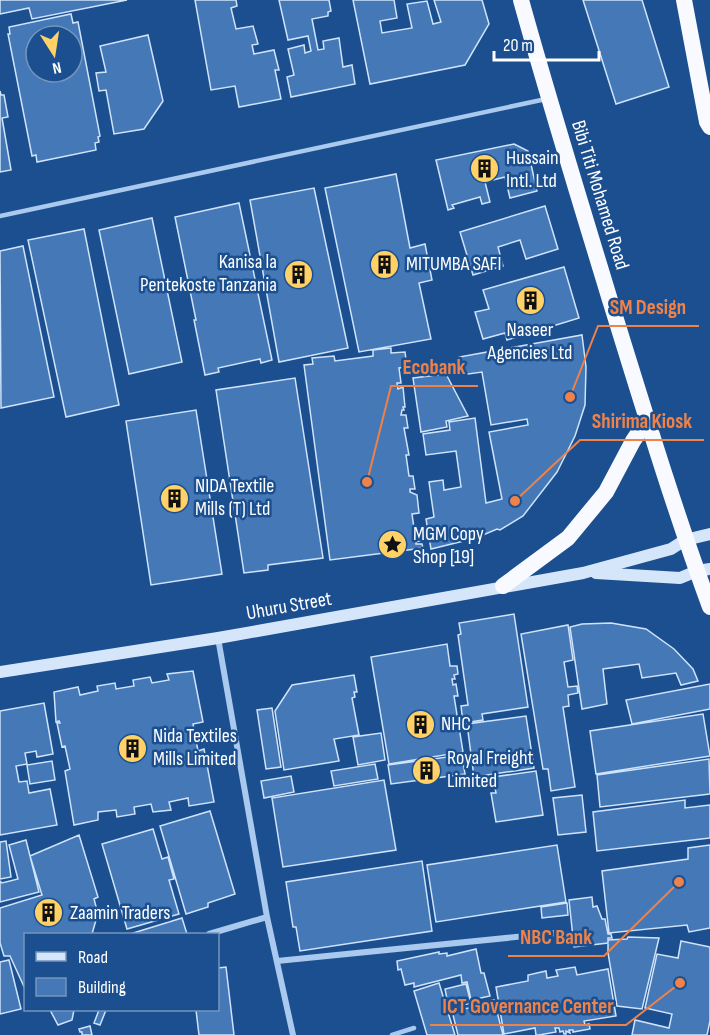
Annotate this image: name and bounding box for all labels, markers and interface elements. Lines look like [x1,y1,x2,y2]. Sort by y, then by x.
north arrow [24,24,84,84]
scale bar [494,24,599,62]
text: 20 m [503,35,533,56]
text: N [51,57,63,77]
street label: Bibi Titi Mohamed Road [566,117,634,273]
place label: Hussain Intl. Ltd [506,146,559,193]
building icon: Hussain Intl. Ltd [469,153,501,185]
building icon: MITUMBA SAFI [369,248,401,280]
place label: Kanisa la Pentekoste Tanzania [140,250,277,297]
place label: MITUMBA SAFI [406,252,501,276]
building icon: Kanisa la Pentekoste Tanzania [282,258,314,290]
building icon: Naseer Agencies Ltd [514,284,546,316]
callout: SM Design [598,287,699,326]
text: SM Design [610,295,686,320]
place label: Naseer Agencies Ltd [487,318,572,365]
callout: Ecobank [391,347,478,386]
text: Ecobank [403,355,466,380]
callout: Shirima Kiosk [580,401,704,440]
text: Shirima Kiosk [592,409,692,434]
place label: NIDA Textile Mills (T) Ltd [195,474,274,521]
building icon: NIDA Textile Mills (T) Ltd [158,482,190,514]
place label: MGM Copy Shop [19] [413,522,484,569]
place icon: MGM Copy Shop [19] [376,529,408,561]
street label: Uhuru Street [244,587,334,625]
building icon: NHC [404,708,436,740]
place label: NHC [441,712,471,736]
place label: Nida Textiles Mills Limited [153,724,237,771]
building icon: Nida Textiles Mills Limited [116,732,148,764]
place label: Royal Freight Limited [447,746,534,793]
building icon: Royal Freight Limited [410,754,442,786]
building icon: Zaamin Traders [33,897,65,929]
place label: Zaamin Traders [70,901,171,925]
callout: NBC Bank [508,917,604,956]
text: NBC Bank [520,925,592,950]
legend [24,933,219,1011]
text: Road [78,947,108,968]
text: Building [78,977,126,998]
callout: ICT Governance Center [430,986,626,1025]
text: ICT Governance Center [442,994,614,1019]

